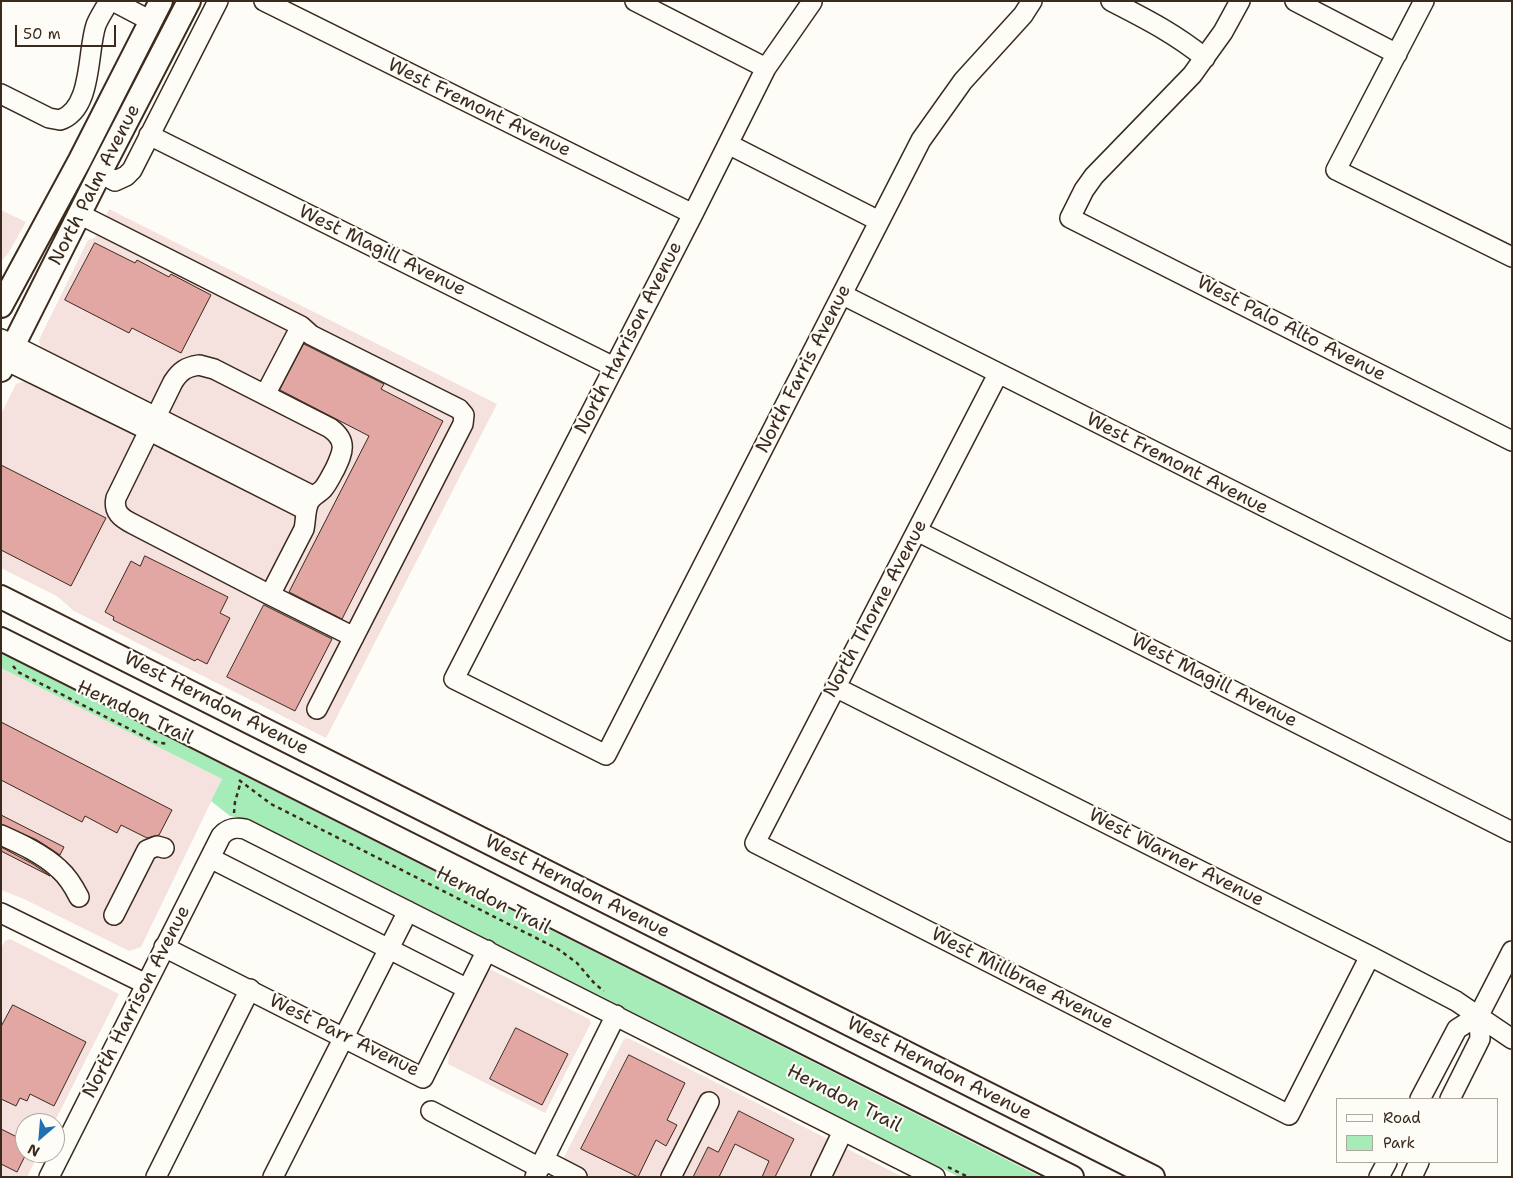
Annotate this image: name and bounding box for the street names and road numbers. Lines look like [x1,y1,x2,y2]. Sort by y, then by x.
street label: West Fremont Avenue [384,54,574,162]
street label: North Palm Avenue [45,101,145,269]
street label: West Magill Avenue [295,201,469,301]
street label: North Harrison Avenue [570,238,688,438]
street label: West Palo Alto Avenue [1193,271,1389,387]
street label: North Farris Avenue [752,281,856,457]
street label: West Fremont Avenue [1082,408,1272,520]
street label: North Thorne Avenue [819,516,933,702]
street label: West Magill Avenue [1127,629,1301,733]
street label: West Herndon Avenue [120,647,312,761]
street label: Herndon Trail [73,676,197,750]
street label: West Warner Avenue [1085,804,1267,912]
street label: West Herndon Avenue [481,830,673,944]
street label: Herndon Trail [432,862,554,940]
street label: North Harrison Avenue [78,902,196,1102]
street label: West Millbrae Avenue [927,923,1117,1035]
street label: West Parr Avenue [265,990,423,1082]
street label: West Herndon Avenue [843,1012,1035,1126]
street label: Herndon Trail [783,1060,905,1138]

